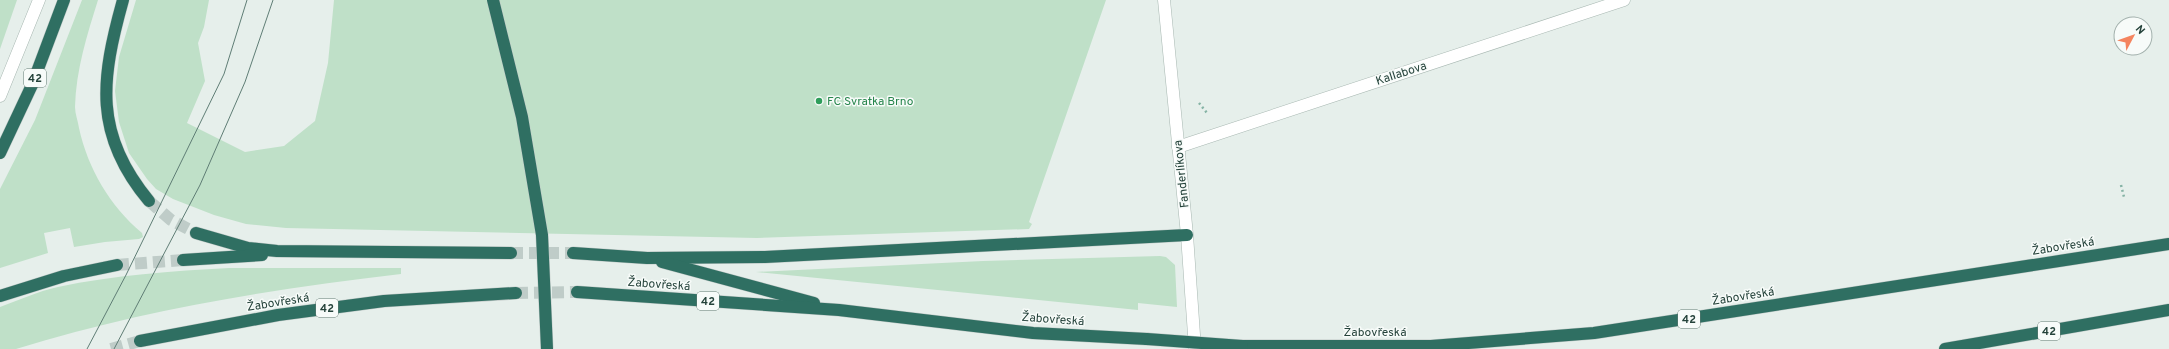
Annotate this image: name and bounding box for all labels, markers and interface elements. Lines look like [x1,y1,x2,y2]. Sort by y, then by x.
north arrow [2113,16,2153,56]
text: N [2132,23,2148,38]
street label: Kallabova [1374,58,1429,90]
road number: 42 [24,69,46,87]
place label: FC Svratka Brno [827,94,914,110]
marker: FC Svratka Brno [814,96,824,106]
street label: Fanderlíkova [1170,139,1194,209]
street label: Žabovřeská [2031,234,2095,260]
street label: Žabovřeská [627,275,691,295]
street label: Žabovřeská [1711,284,1775,310]
street label: Žabovřeská [246,290,310,316]
road number: 42 [697,292,719,310]
road number: 42 [316,299,338,317]
street label: Žabovřeská [1021,310,1085,330]
road number: 42 [1678,310,1700,328]
road number: 42 [2038,322,2060,340]
street label: Žabovřeská [1344,325,1406,341]

